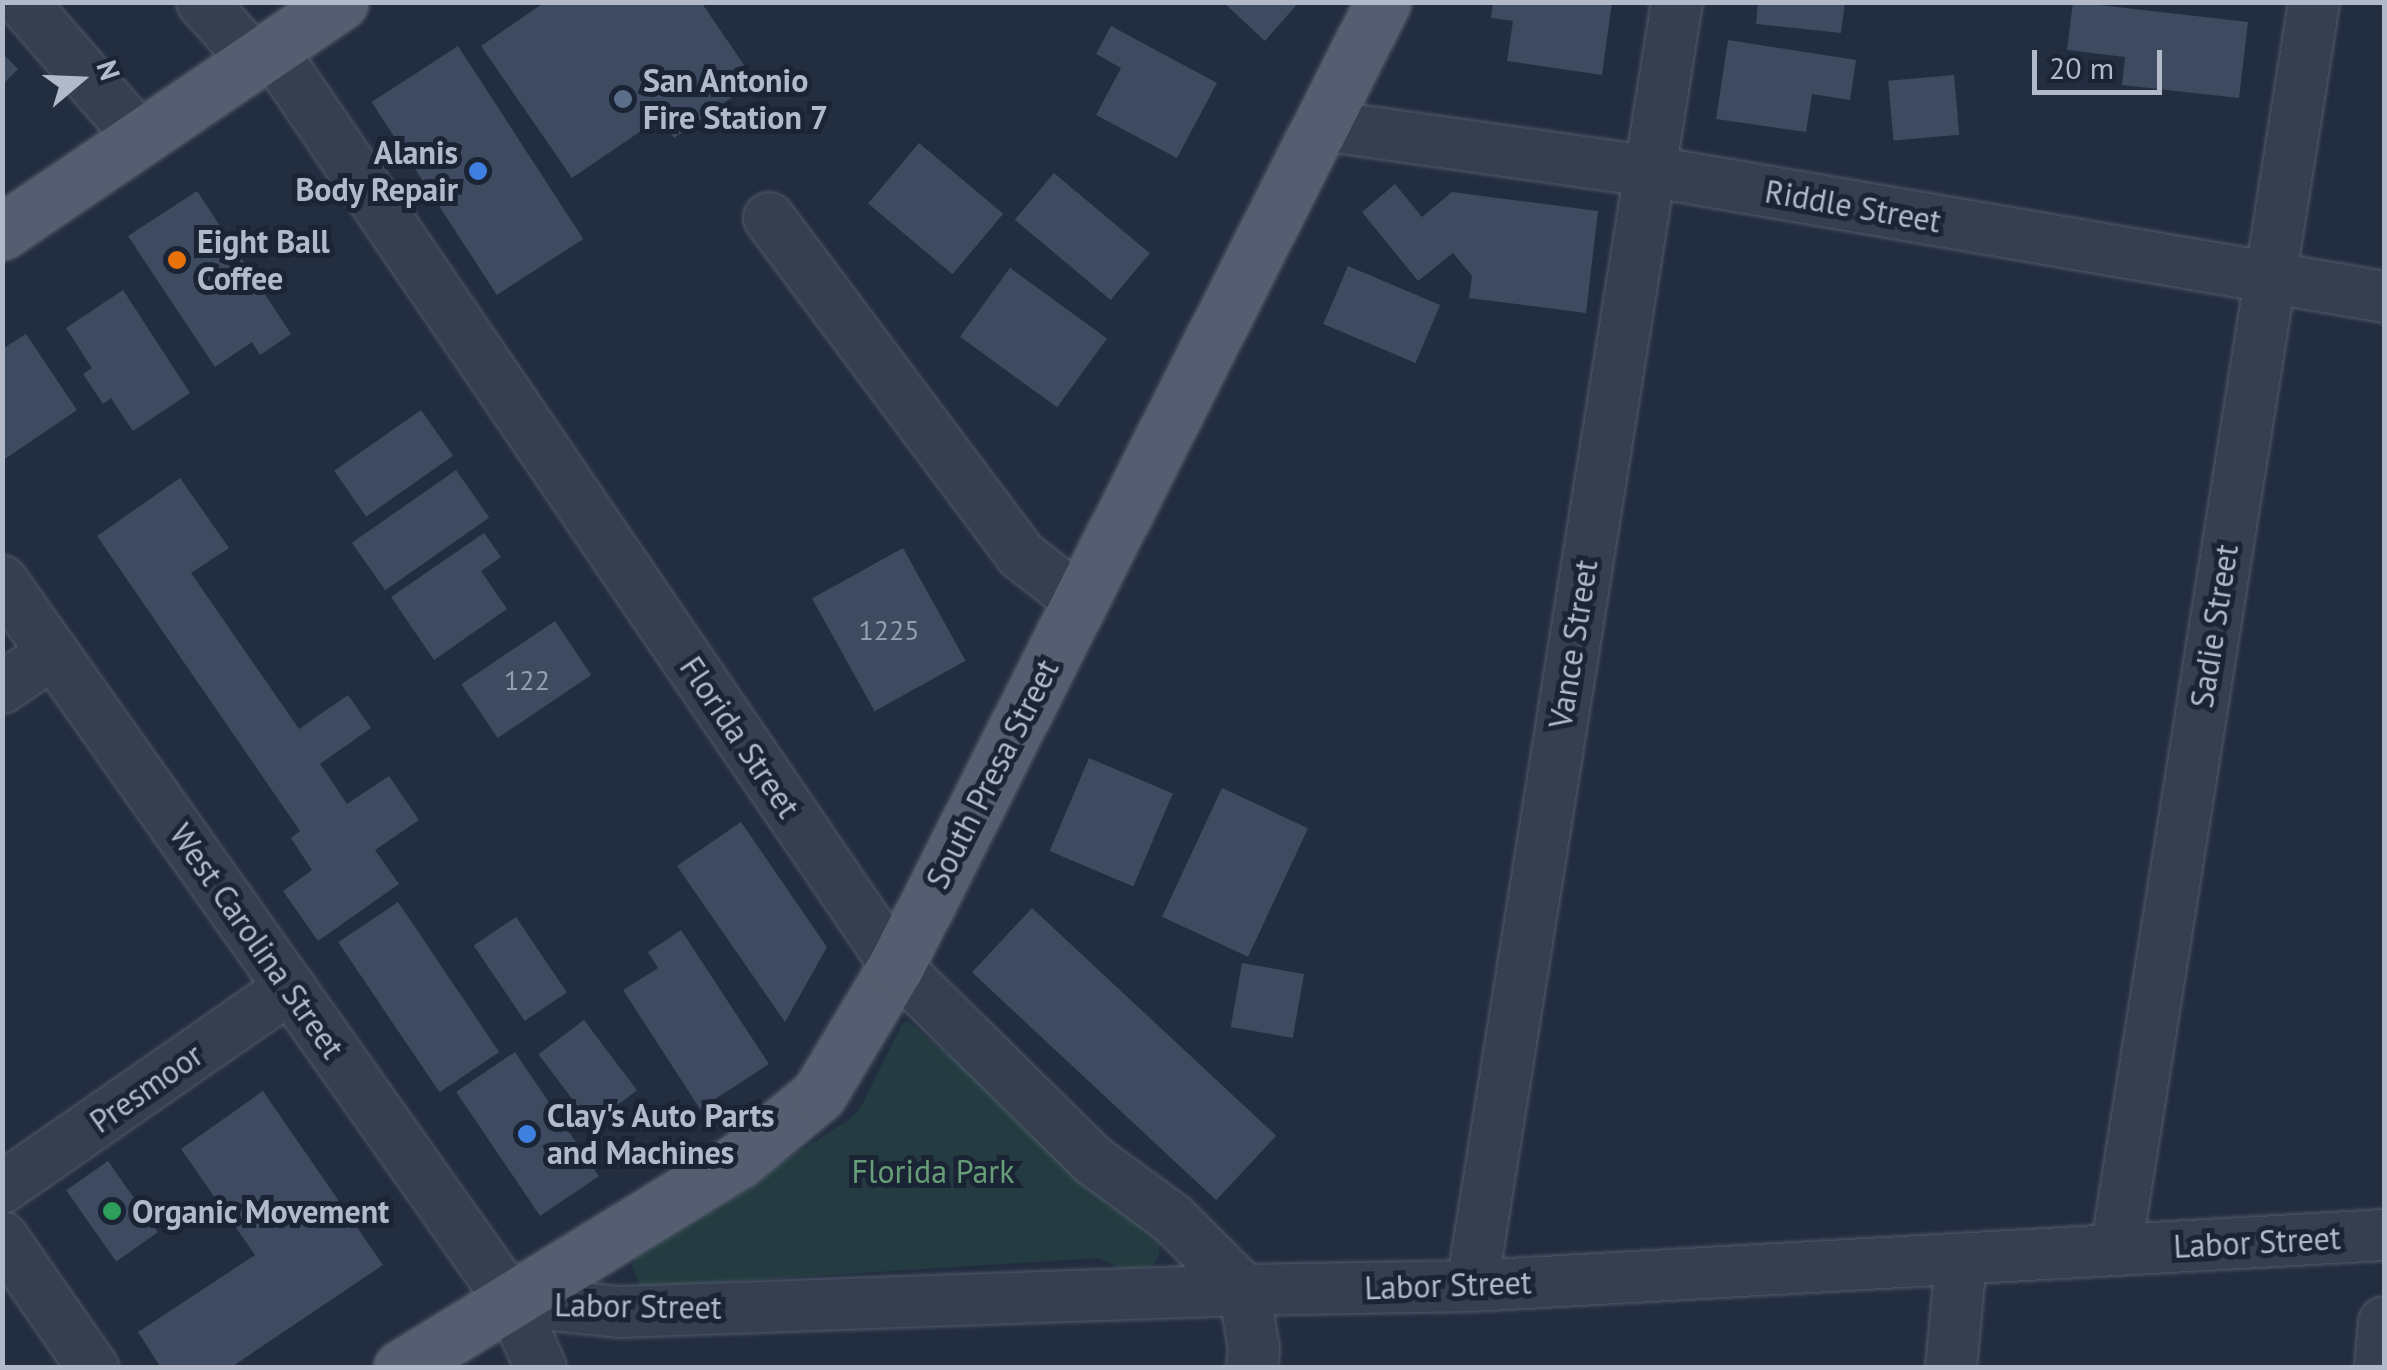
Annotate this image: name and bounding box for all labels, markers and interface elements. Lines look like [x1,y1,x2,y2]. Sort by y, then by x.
north arrow [30,30,130,130]
scale bar [2037,30,2167,92]
text: 20 m [2049,48,2114,87]
text: N [88,55,129,85]
place label: San Antonio Fire Station 7 [643,62,828,137]
marker: San Antonio Fire Station 7 [612,88,634,110]
place label: Alanis Body Repair [294,134,458,209]
marker: Alanis Body Repair [467,160,489,182]
street label: Riddle Street [1762,172,1944,240]
place label: Eight Ball Coffee [197,223,330,298]
marker: Eight Ball Coffee [166,249,188,271]
street label: Sadie Street [2182,541,2246,711]
street label: Vance Street [1541,557,1605,731]
house number: 1225 [858,613,920,647]
street label: Florida Street [672,649,808,825]
street label: South Presa Street [918,653,1066,895]
house number: 122 [504,663,550,697]
street label: West Carolina Street [162,816,352,1066]
street label: Presmoor [82,1035,210,1141]
place label: Clay's Auto Parts and Machines [547,1097,776,1172]
marker: Clay's Auto Parts and Machines [516,1123,538,1145]
park label: Florida Park [852,1152,1014,1190]
place label: Organic Movement [132,1192,390,1230]
marker: Organic Movement [101,1200,123,1222]
street label: Labor Street [2172,1218,2342,1266]
street label: Labor Street [1364,1263,1532,1307]
street label: Labor Street [554,1285,722,1327]

